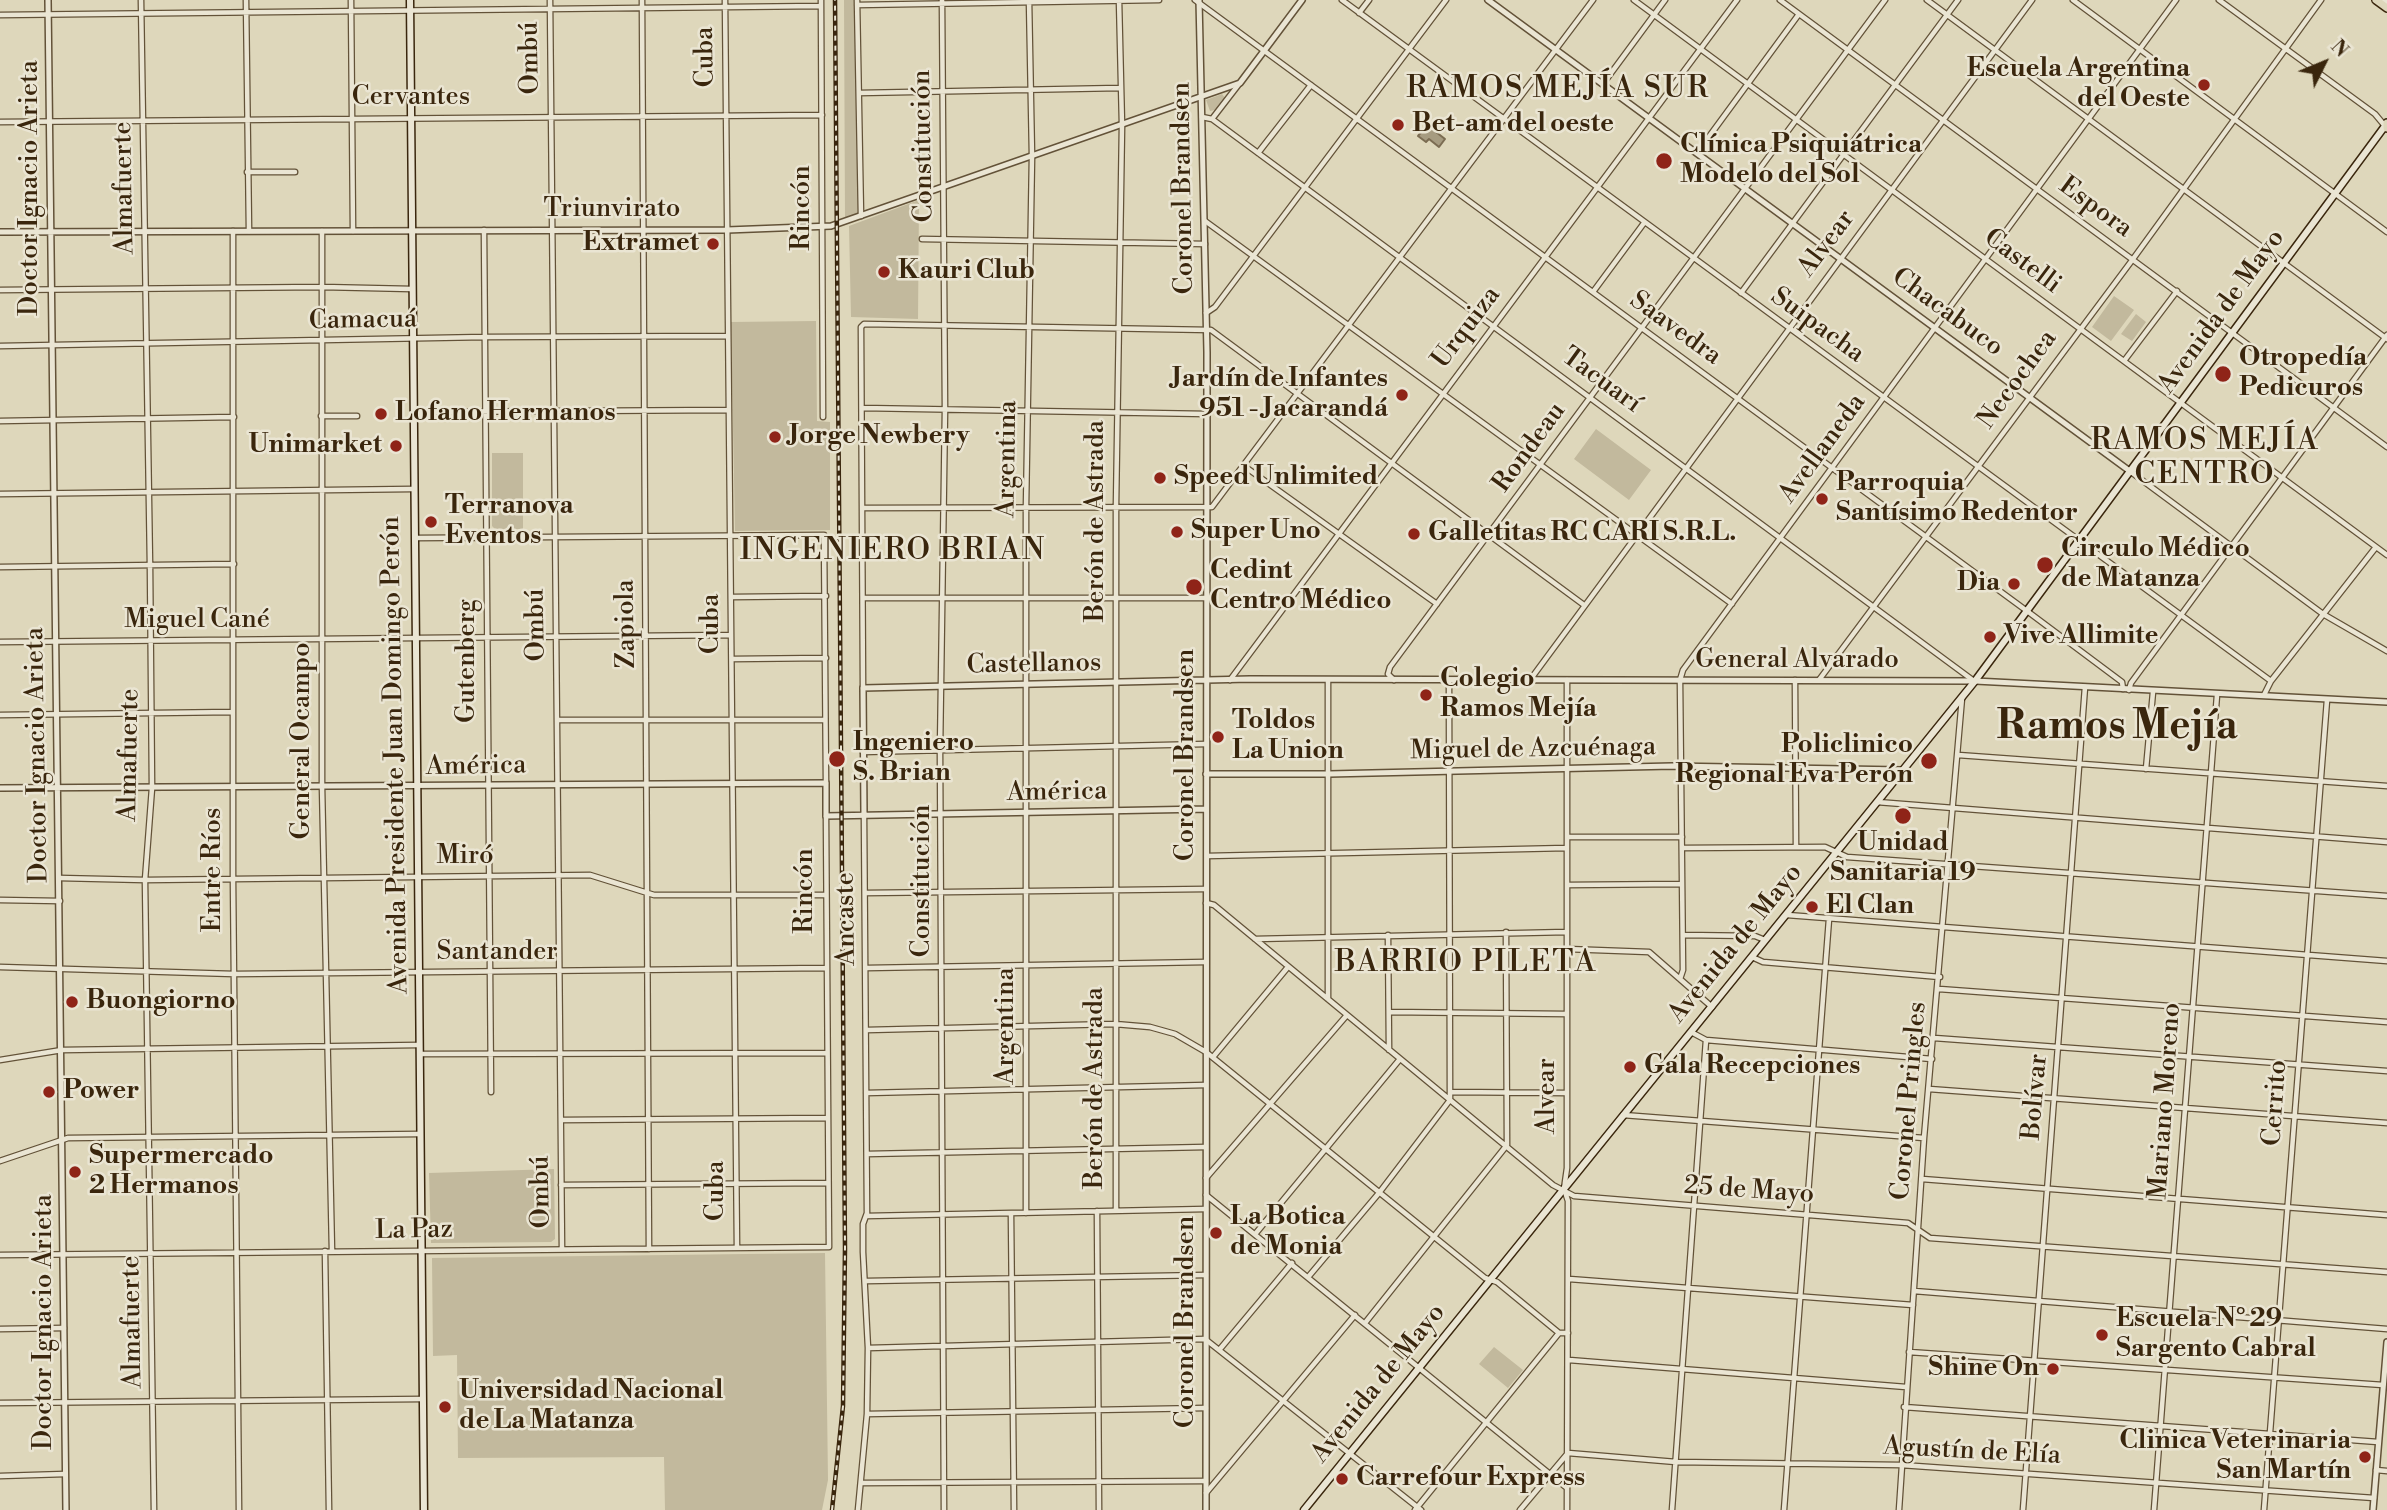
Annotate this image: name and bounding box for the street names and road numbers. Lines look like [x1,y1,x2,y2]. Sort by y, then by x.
street label: Ombú [515,21,547,95]
street label: Cuba [690,26,722,88]
street label: Doctor Ignacio Arieta [15,60,47,316]
street label: Constitución [907,69,941,223]
street label: Coronel Brandsen [1167,81,1201,295]
street label: Cervantes [352,82,470,114]
street label: Almafuerte [108,121,142,255]
street label: Rincón [787,165,819,251]
street label: Espora [2052,171,2138,245]
street label: Triunvirato [544,194,680,226]
street label: Alvear [1792,204,1862,284]
street label: Castelli [1977,223,2067,301]
street label: Avenida de Mayo [2152,224,2292,400]
street label: Chacabuco [1885,262,2009,364]
street label: Urquiza [1426,281,1508,375]
street label: Suipacha [1764,282,1870,370]
street label: Saavedra [1623,285,1727,373]
street label: Camacuá [309,304,417,338]
street label: Necochea [1972,324,2064,436]
street label: Tacuarí [1555,342,1647,420]
street label: Avellaneda [1773,388,1873,510]
street label: Rondeau [1487,397,1573,499]
street label: Argentina [991,400,1025,518]
street label: Berón de Astrada [1081,420,1113,622]
street label: Avenida Presidente Juan Domingo Perón [376,516,416,994]
street label: Zapiola [611,579,643,669]
street label: Ombú [521,588,553,662]
street label: Cuba [696,594,728,654]
street label: Gutenberg [452,599,484,723]
street label: Miguel Cané [124,605,270,637]
street label: Doctor Ignacio Arieta [20,627,56,883]
street label: General Ocampo [287,642,319,840]
street label: General Alvarado [1695,645,1899,677]
street label: Castellanos [966,648,1102,682]
street label: Coronel Brandsen [1171,649,1203,861]
street label: Almafuerte [113,688,147,822]
street label: Miguel de Azcuénaga [1410,732,1656,768]
street label: América [426,751,526,783]
street label: América [1007,777,1107,809]
street label: Constitución [907,805,939,957]
street label: Entre Ríos [198,808,230,932]
street label: Miró [436,841,494,873]
street label: Rincón [790,848,822,934]
street label: Avenida de Mayo [1662,858,1810,1030]
street label: Ancaste [831,872,863,966]
street label: Santander [437,937,557,969]
street label: Argentina [991,967,1023,1085]
street label: Berón de Astrada [1080,987,1112,1189]
street label: Coronel Pringles [1886,1001,1934,1201]
street label: Mariano Moreno [2144,1002,2188,1200]
street label: Bolívar [2017,1053,2055,1141]
street label: Alvear [1532,1058,1564,1134]
street label: Cerrito [2257,1059,2295,1147]
street label: Ombú [526,1155,558,1229]
street label: Cuba [701,1161,733,1221]
street label: 25 de Mayo [1683,1171,1815,1211]
street label: Doctor Ignacio Arieta [29,1194,61,1450]
street label: La Paz [375,1215,453,1247]
street label: Coronel Brandsen [1171,1216,1203,1428]
street label: Almafuerte [116,1255,150,1389]
street label: Avenida de Mayo [1305,1298,1453,1470]
street label: Agustín de Elía [1882,1432,2062,1472]

